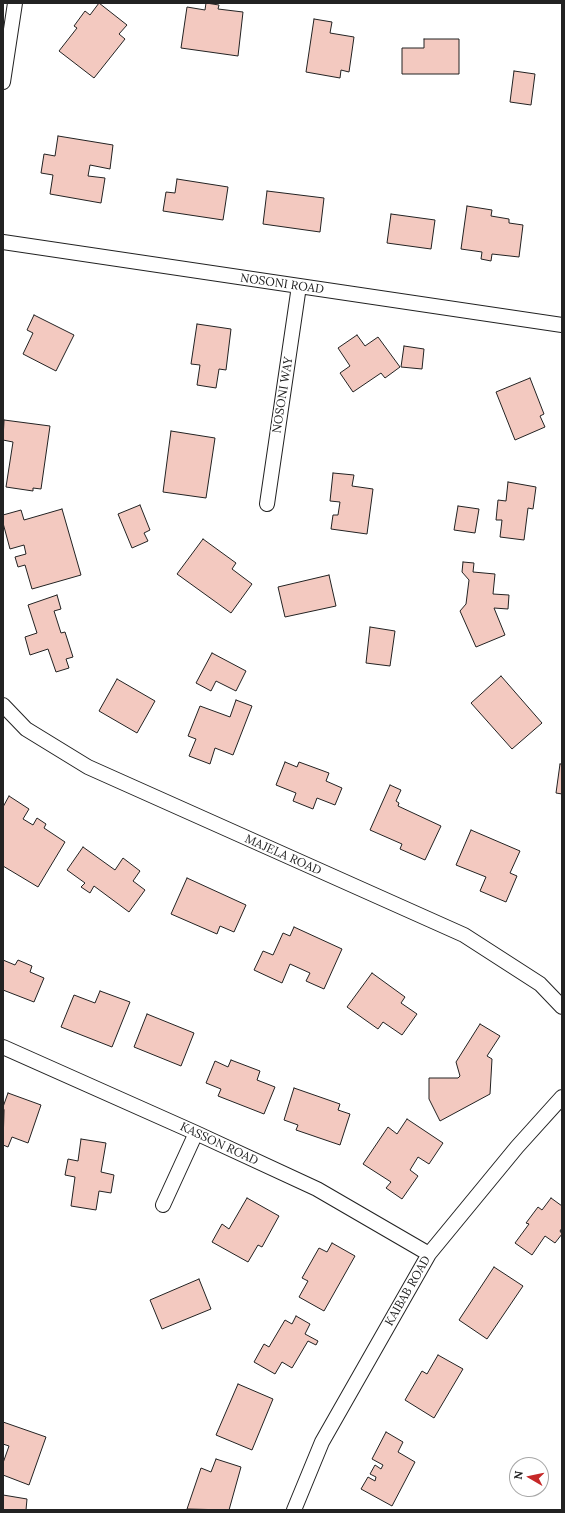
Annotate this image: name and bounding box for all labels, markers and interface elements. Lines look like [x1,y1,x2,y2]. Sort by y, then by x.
street label: NOSONI ROAD [239,271,325,297]
street label: NOSONI WAY [270,356,296,434]
street label: MAJELA ROAD [243,832,323,878]
street label: KASSON ROAD [178,1120,260,1168]
street label: KAIBAB ROAD [382,1253,434,1329]
north arrow [509,1457,549,1497]
text: N [511,1470,526,1481]

